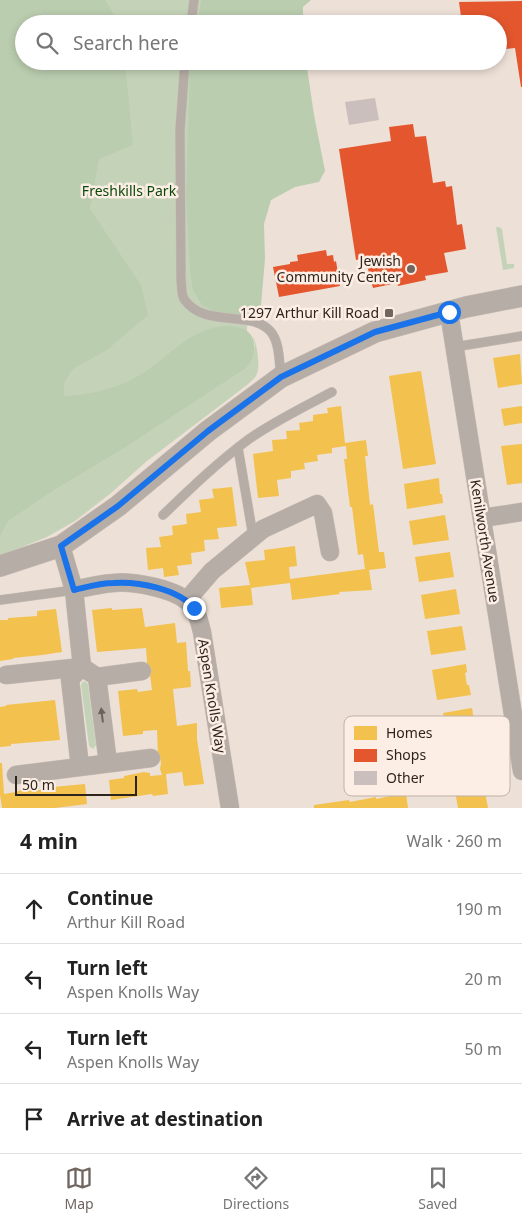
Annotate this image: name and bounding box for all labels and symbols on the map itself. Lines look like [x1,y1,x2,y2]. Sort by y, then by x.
park label: Freshkills Park [82,181,177,200]
place label: Jewish Community Center [277,251,401,286]
marker: Jewish Community Center [405,263,417,275]
route start [438,301,461,324]
place label: 1297 Arthur Kill Road [240,303,379,322]
marker: 1297 Arthur Kill Road [383,307,395,319]
street label: Kenilworth Avenue [466,478,505,604]
route end [183,597,206,620]
street label: Aspen Knolls Way [194,637,231,755]
one-way arrow [98,707,106,723]
legend [344,716,510,796]
text: Homes [386,723,433,742]
text: Shops [386,745,426,764]
text: Other [386,768,425,787]
scale bar [15,773,138,796]

